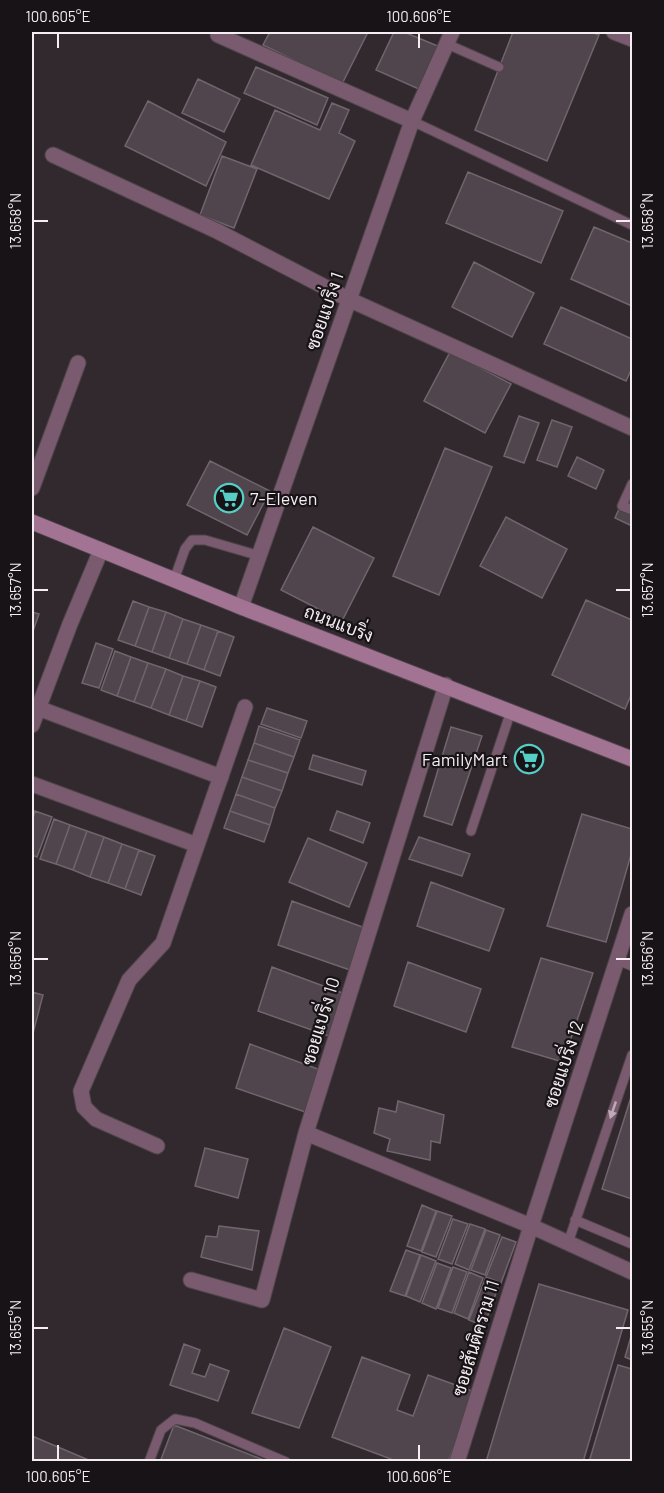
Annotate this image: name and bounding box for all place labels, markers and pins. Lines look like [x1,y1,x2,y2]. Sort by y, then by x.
supermarket icon: 7-Eleven [213,482,245,514]
place label: 7-Eleven [250,487,318,509]
supermarket icon: FamilyMart [513,743,545,775]
place label: FamilyMart [422,748,508,770]

